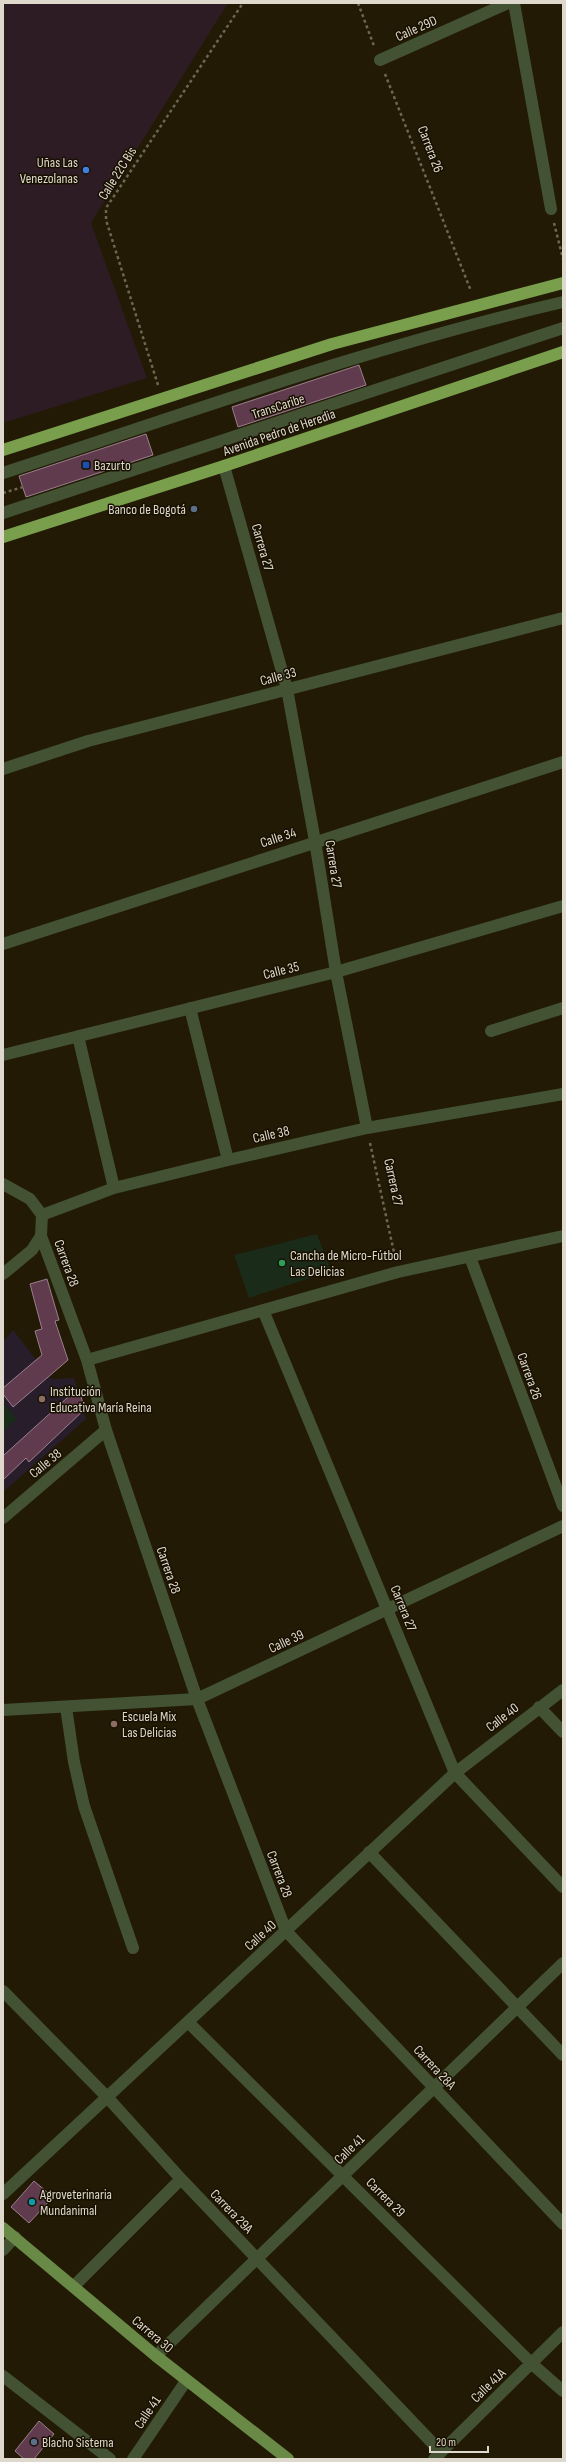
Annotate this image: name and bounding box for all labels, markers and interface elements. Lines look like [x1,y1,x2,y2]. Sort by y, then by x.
street label: Calle 29D [393,12,440,45]
street label: Carrera 26 [414,123,447,175]
street label: Calle 22C Bis [94,144,140,203]
place label: Uñas Las Venezolanas [20,154,78,187]
marker: Uñas Las Venezolanas [81,165,91,175]
street label: TransCaribe [249,390,307,423]
street label: Avenida Pedro de Heredia [220,405,338,460]
place label: Bazurto [94,457,131,474]
marker: Bazurto [81,460,91,470]
place label: Banco de Bogotá [108,501,186,518]
marker: Banco de Bogotá [189,504,199,514]
street label: Carrera 27 [248,522,277,573]
street label: Calle 33 [258,663,298,689]
street label: Calle 34 [258,824,298,851]
street label: Carrera 27 [321,839,346,890]
street label: Calle 35 [261,958,301,983]
street label: Calle 38 [251,1122,291,1147]
street label: Carrera 27 [380,1157,407,1208]
street label: Carrera 28 [50,1237,83,1289]
place label: Cancha de Micro-Fútbol Las Delicias [290,1247,402,1280]
marker: Cancha de Micro-Fútbol Las Delicias [277,1258,287,1268]
street label: Carrera 26 [513,1350,546,1402]
place label: Institución Educativa María Reina [50,1383,152,1416]
marker: Institución Educativa María Reina [37,1394,47,1404]
street label: Calle 38 [26,1445,65,1482]
street label: Carrera 28 [153,1544,184,1596]
street label: Carrera 27 [387,1583,421,1634]
street label: Calle 39 [266,1626,307,1657]
street label: Calle 40 [482,1699,522,1736]
place label: Escuela Mix Las Delicias [122,1708,177,1741]
marker: Escuela Mix Las Delicias [109,1719,119,1729]
street label: Carrera 28 [263,1848,296,1900]
street label: Calle 40 [241,1916,280,1954]
street label: Carrera 28A [410,2042,460,2094]
street label: Calle 41 [331,2131,368,2168]
street label: Carrera 29 [362,2174,409,2221]
place label: Agroveterinaria Mundanimal [39,2186,112,2219]
street label: Carrera 29A [207,2186,257,2238]
marker: Agroveterinaria Mundanimal [27,2197,37,2207]
street label: Carrera 30 [128,2312,177,2357]
street label: Calle 41A [467,2364,510,2406]
street label: Calle 41 [130,2393,165,2432]
scale bar [430,2428,488,2454]
place label: Blacho Sistema [42,2434,114,2451]
text: 20 m [436,2435,456,2450]
marker: Blacho Sistema [29,2437,39,2447]

